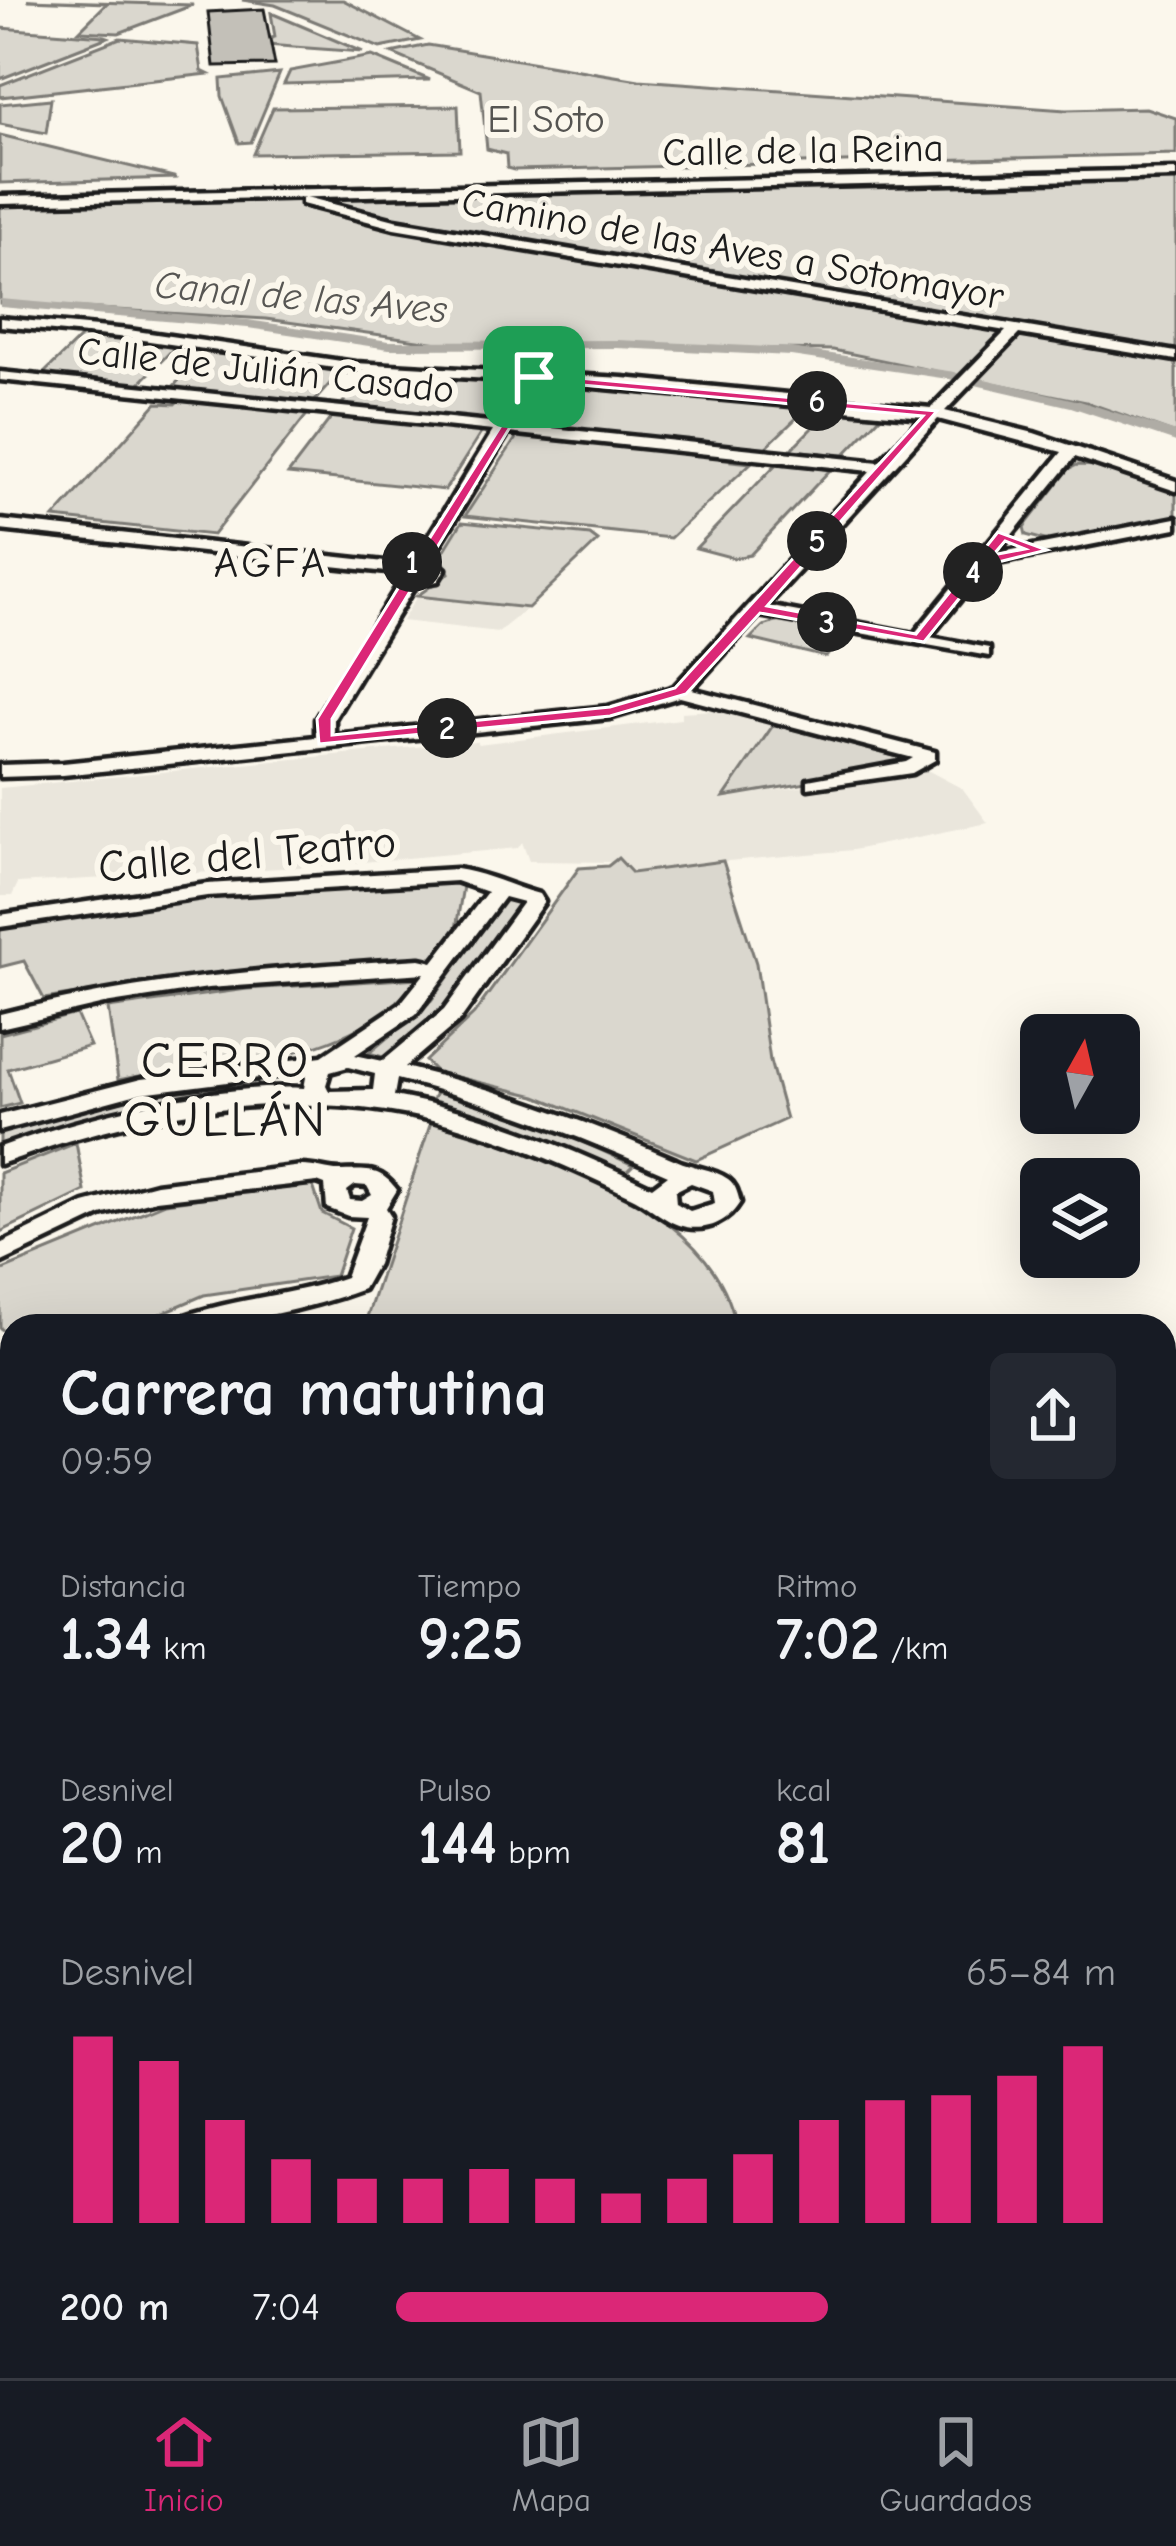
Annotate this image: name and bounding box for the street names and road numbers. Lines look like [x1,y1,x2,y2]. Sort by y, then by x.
street label: Calle de la Reina [662,126,944,175]
street label: Camino de las Aves a Sotomayor [458,180,1008,319]
street label: Calle de Julián Casado [75,328,456,413]
street label: Calle del Teatro [96,815,398,893]

